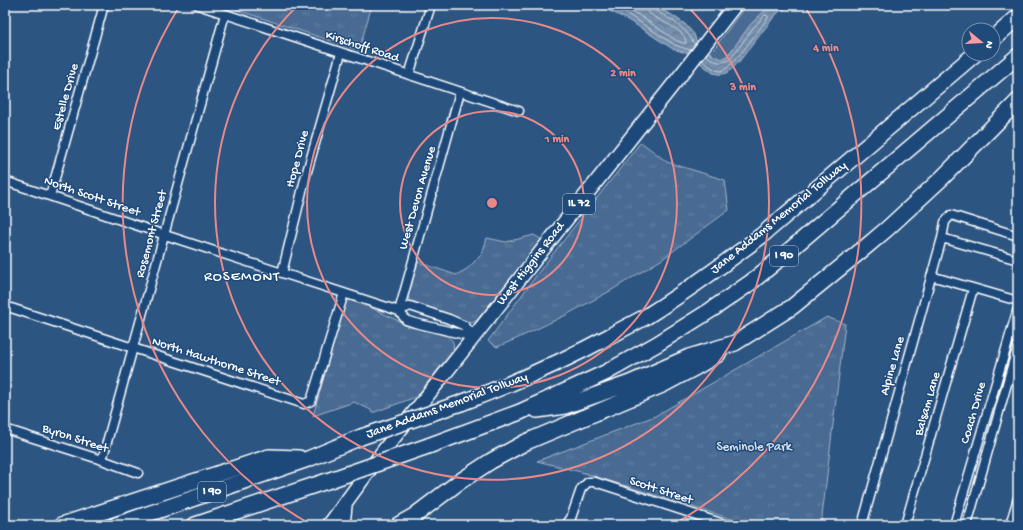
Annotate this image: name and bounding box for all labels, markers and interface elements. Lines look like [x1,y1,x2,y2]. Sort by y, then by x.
north arrow [961,22,1001,62]
street label: Kirschoff Road [323,28,402,66]
text: N [982,39,995,50]
text: 4 min [812,42,839,56]
street label: Estelle Drive [49,62,83,132]
text: 2 min [610,67,636,81]
text: 3 min [729,81,756,95]
street label: Hope Drive [283,128,313,189]
text: 1 min [544,133,570,147]
street label: West Devon Avenue [396,144,440,251]
street label: Jane Addams Memorial Tollway [708,158,851,278]
street label: North Scott Street [42,174,144,221]
street label: Rosemont Street [133,187,171,280]
road number: IL 72 [563,194,595,214]
centre of rings [485,196,499,210]
street label: West Higgins Road [494,218,569,308]
road number: I 90 [770,246,798,266]
district label: ROSEMONT [204,268,280,286]
street label: North Hawthorne Street [150,334,284,390]
street label: Alpine Lane [877,335,909,397]
street label: Jane Addams Memorial Tollway [364,370,530,442]
street label: Balsam Lane [911,370,944,439]
street label: Coach Drive [958,380,990,446]
street label: Byron Street [39,421,111,457]
park label: Seminole Park [716,440,793,455]
street label: Scott Street [628,474,696,509]
road number: I 90 [198,482,226,502]

